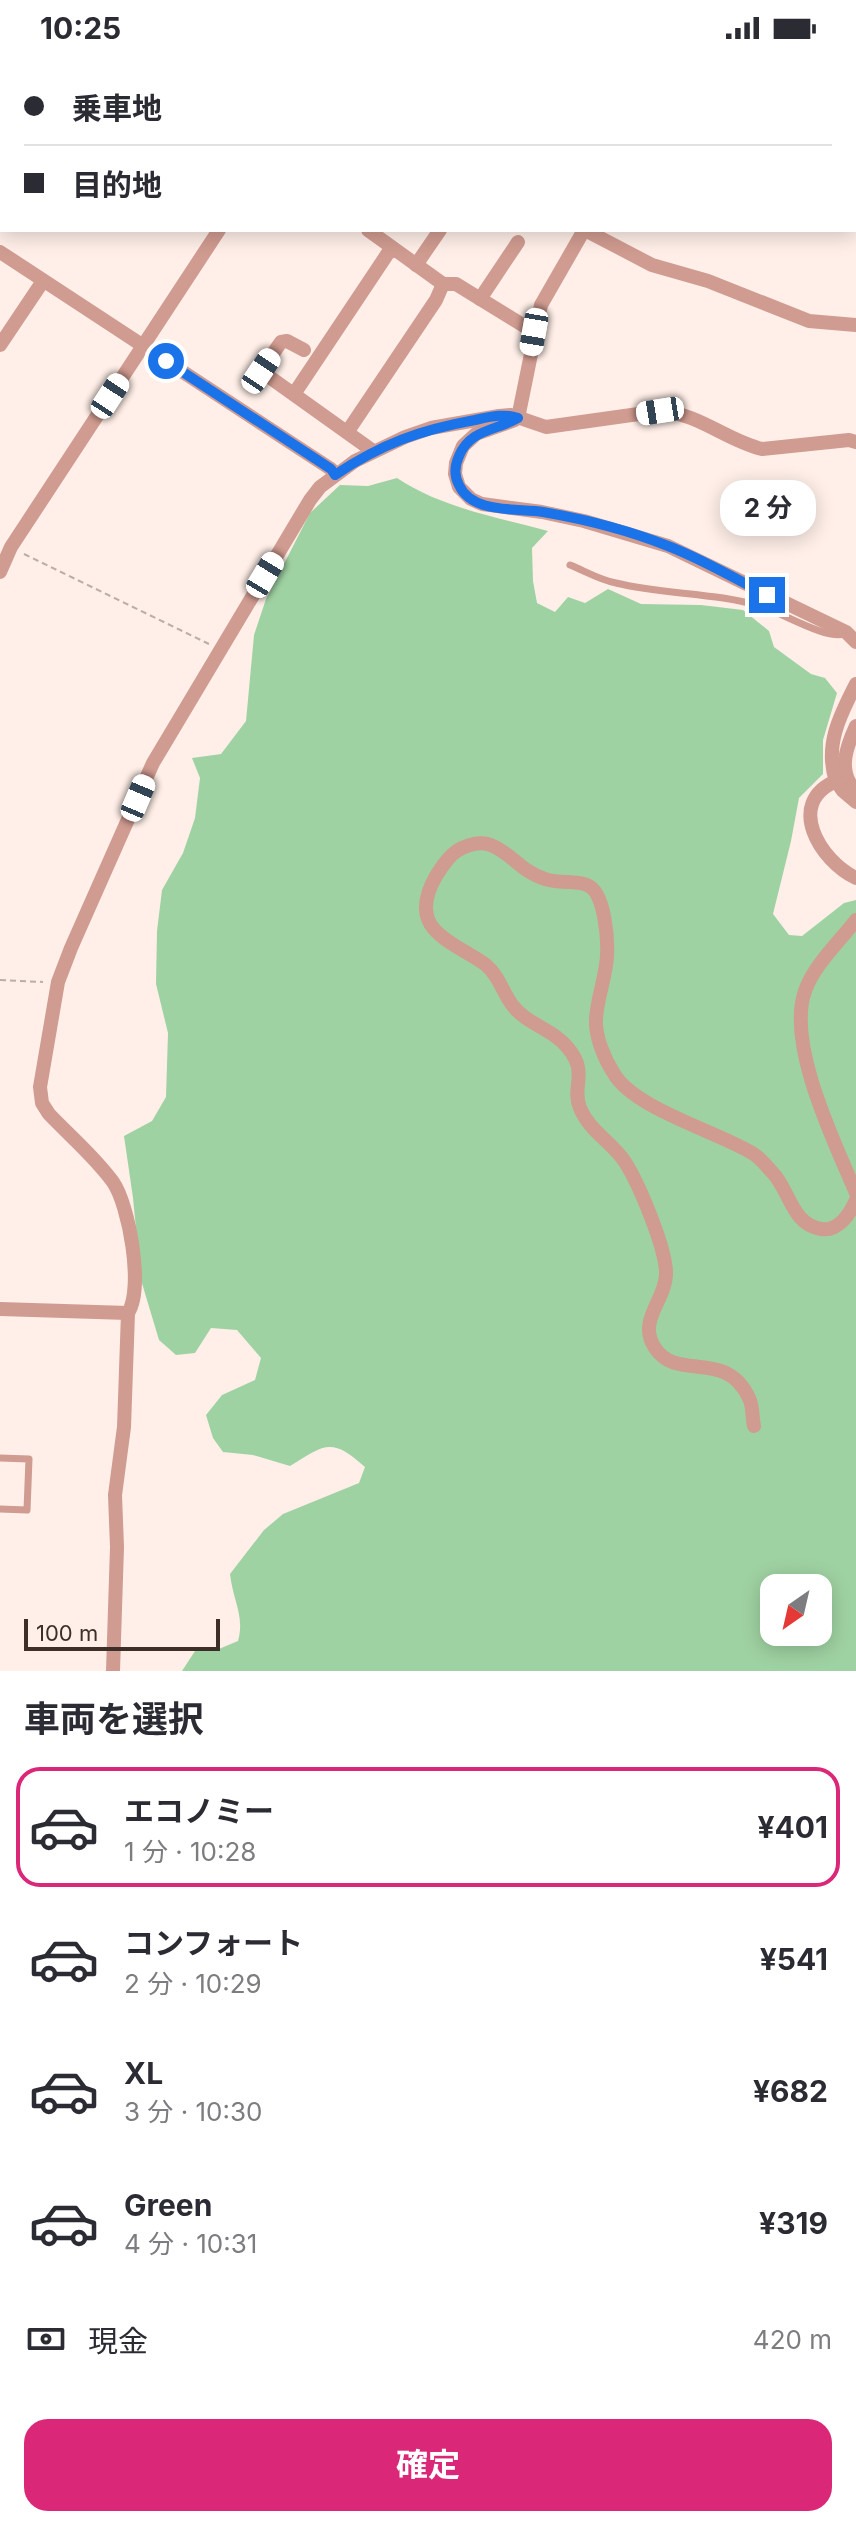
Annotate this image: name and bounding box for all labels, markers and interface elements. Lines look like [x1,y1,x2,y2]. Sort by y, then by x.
text: 10:25 [40,10,121,46]
text: 乗車地 [72,90,162,126]
text: 目的地 [72,167,162,203]
car [518,306,550,358]
route start [148,343,184,379]
car [238,344,284,398]
car [87,369,133,423]
car [634,395,686,427]
callout: 2 分 [719,479,815,535]
text: 2 分 [744,492,792,523]
car [242,548,288,602]
route end [749,577,785,613]
car [118,771,158,825]
north arrow [760,1574,832,1646]
map controls [760,1574,832,1646]
scale bar [24,1615,220,1651]
text: 100 m [36,1620,98,1646]
text: 車両を選択 [24,1697,204,1741]
icon: car [28,1791,100,1863]
text: エコノミー [124,1793,274,1829]
text: ¥401 [757,1809,828,1845]
text: 1 分 · 10:28 [124,1836,256,1867]
icon: car [28,1923,100,1995]
text: コンフォート [124,1925,303,1961]
text: ¥541 [760,1941,828,1977]
text: 2 分 · 10:29 [124,1968,262,1999]
icon: car [28,2055,100,2127]
text: XL [124,2055,163,2091]
text: ¥682 [753,2073,828,2109]
text: 3 分 · 10:30 [124,2096,262,2127]
icon: car [28,2187,100,2259]
text: Green [124,2187,212,2223]
text: ¥319 [759,2205,828,2241]
text: 4 分 · 10:31 [124,2228,257,2259]
icon: cash [24,2317,68,2361]
text: 現金 [88,2323,148,2359]
text: 420 m [753,2324,832,2355]
button: 確定 [24,2419,832,2511]

